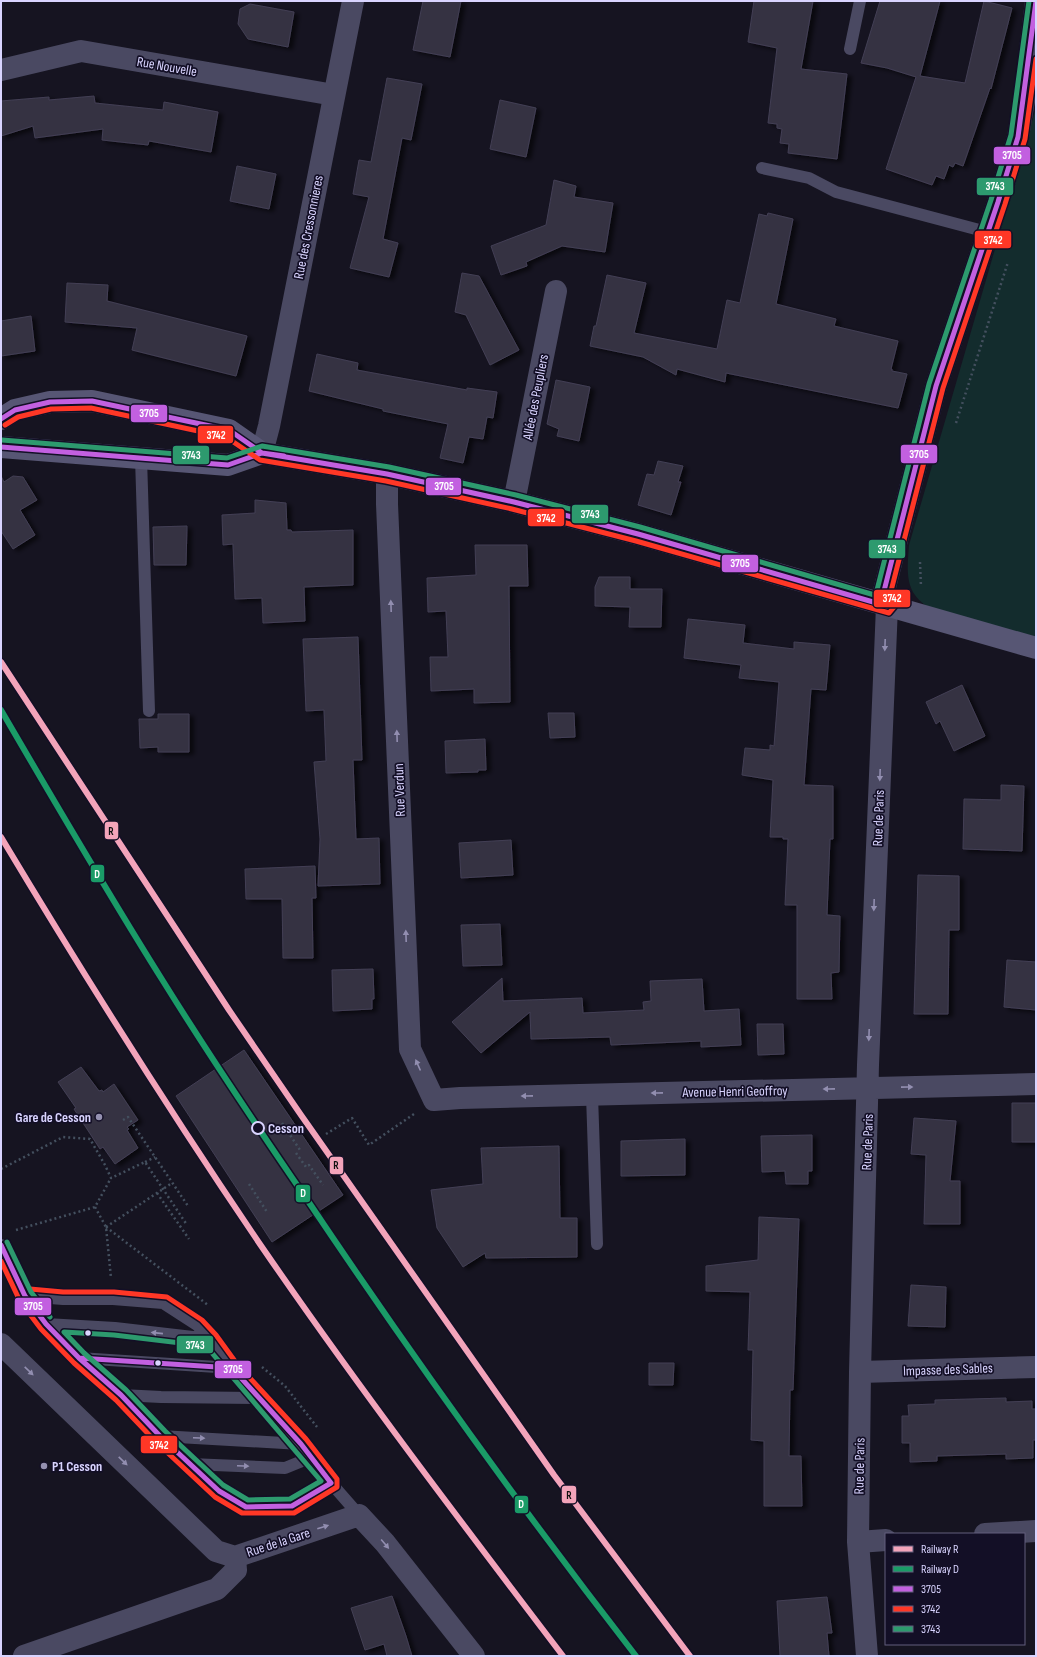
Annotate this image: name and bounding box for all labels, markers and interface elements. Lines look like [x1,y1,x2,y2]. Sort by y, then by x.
street label: Rue Nouvelle [136,53,198,80]
line badge: 3705 [993,146,1031,165]
text: 3705 [1002,149,1022,162]
street label: Rue des Cressonnieres [290,174,327,280]
line badge: 3743 [976,177,1014,196]
text: 3743 [985,180,1005,193]
line badge: 3742 [974,230,1012,249]
text: 3742 [983,234,1003,247]
street label: Allée des Peupliers [519,353,552,442]
line badge: 3705 [130,404,168,423]
text: 3705 [139,407,159,420]
line badge: 3742 [197,425,234,444]
text: 3742 [206,429,226,442]
line badge: 3705 [900,444,938,464]
line badge: 3743 [172,445,210,465]
text: 3705 [909,448,929,461]
text: 3743 [181,449,201,462]
line badge: 3705 [425,477,462,496]
text: 3705 [434,480,454,493]
line badge: 3743 [571,504,609,524]
line badge: 3742 [527,508,565,527]
text: 3743 [580,508,600,521]
text: 3742 [536,512,556,525]
line badge: 3743 [868,539,906,559]
text: 3743 [877,543,897,556]
line badge: 3705 [721,554,759,573]
text: 3705 [730,557,750,570]
line badge: 3742 [873,589,911,608]
text: 3742 [882,592,902,605]
one-way arrow [388,600,395,612]
one-way arrow [882,639,888,652]
one-way arrow [394,729,400,742]
street label: Rue Verdun [390,763,409,817]
one-way arrow [876,769,883,781]
street label: Rue de Paris [869,789,888,847]
line badge: R [104,821,119,840]
text: R [108,825,114,838]
line badge: D [90,864,105,883]
text: D [94,868,100,881]
one-way arrow [871,899,878,911]
one-way arrow [402,930,409,942]
one-way arrow [866,1029,872,1042]
one-way arrow [414,1058,420,1070]
street label: Avenue Henri Geoffroy [681,1082,788,1101]
one-way arrow [901,1084,914,1090]
one-way arrow [822,1086,835,1092]
one-way arrow [650,1090,663,1096]
one-way arrow [520,1093,533,1099]
place label: Gare de Cesson [15,1109,91,1126]
marker: Gare de Cesson [94,1112,104,1122]
street label: Rue de Paris [858,1113,877,1171]
place label: Cesson [268,1120,304,1137]
marker: Cesson [251,1121,265,1135]
line badge: R [329,1156,344,1175]
text: R [333,1159,339,1172]
line badge: D [295,1184,311,1203]
text: D [300,1187,306,1200]
line badge: 3705 [14,1297,52,1316]
text: 3705 [23,1300,43,1313]
unlabelled marker [83,1328,93,1338]
one-way arrow [151,1330,163,1336]
line badge: 3743 [176,1335,214,1354]
text: 3743 [185,1339,205,1352]
unlabelled marker [153,1358,163,1368]
street label: Impasse des Sables [903,1359,993,1380]
line badge: 3705 [214,1360,252,1379]
text: 3705 [223,1363,243,1376]
one-way arrow [24,1366,34,1376]
line badge: 3742 [140,1435,178,1454]
one-way arrow [193,1435,205,1442]
street label: Rue de Paris [851,1438,868,1494]
text: 3742 [149,1439,169,1452]
one-way arrow [118,1456,128,1466]
place label: P1 Cesson [52,1458,102,1475]
marker: P1 Cesson [39,1461,49,1471]
one-way arrow [237,1463,249,1470]
line badge: R [561,1485,577,1504]
text: R [566,1489,572,1502]
line badge: D [514,1495,529,1514]
text: D [518,1498,524,1511]
street label: Rue de la Gare [244,1524,312,1561]
one-way arrow [317,1524,329,1530]
legend [885,1533,1025,1645]
one-way arrow [381,1538,390,1549]
text: Railway R [921,1542,959,1557]
text: Railway D [921,1562,959,1577]
text: 3705 [921,1582,941,1597]
text: 3742 [921,1602,940,1617]
text: 3743 [921,1622,940,1637]

